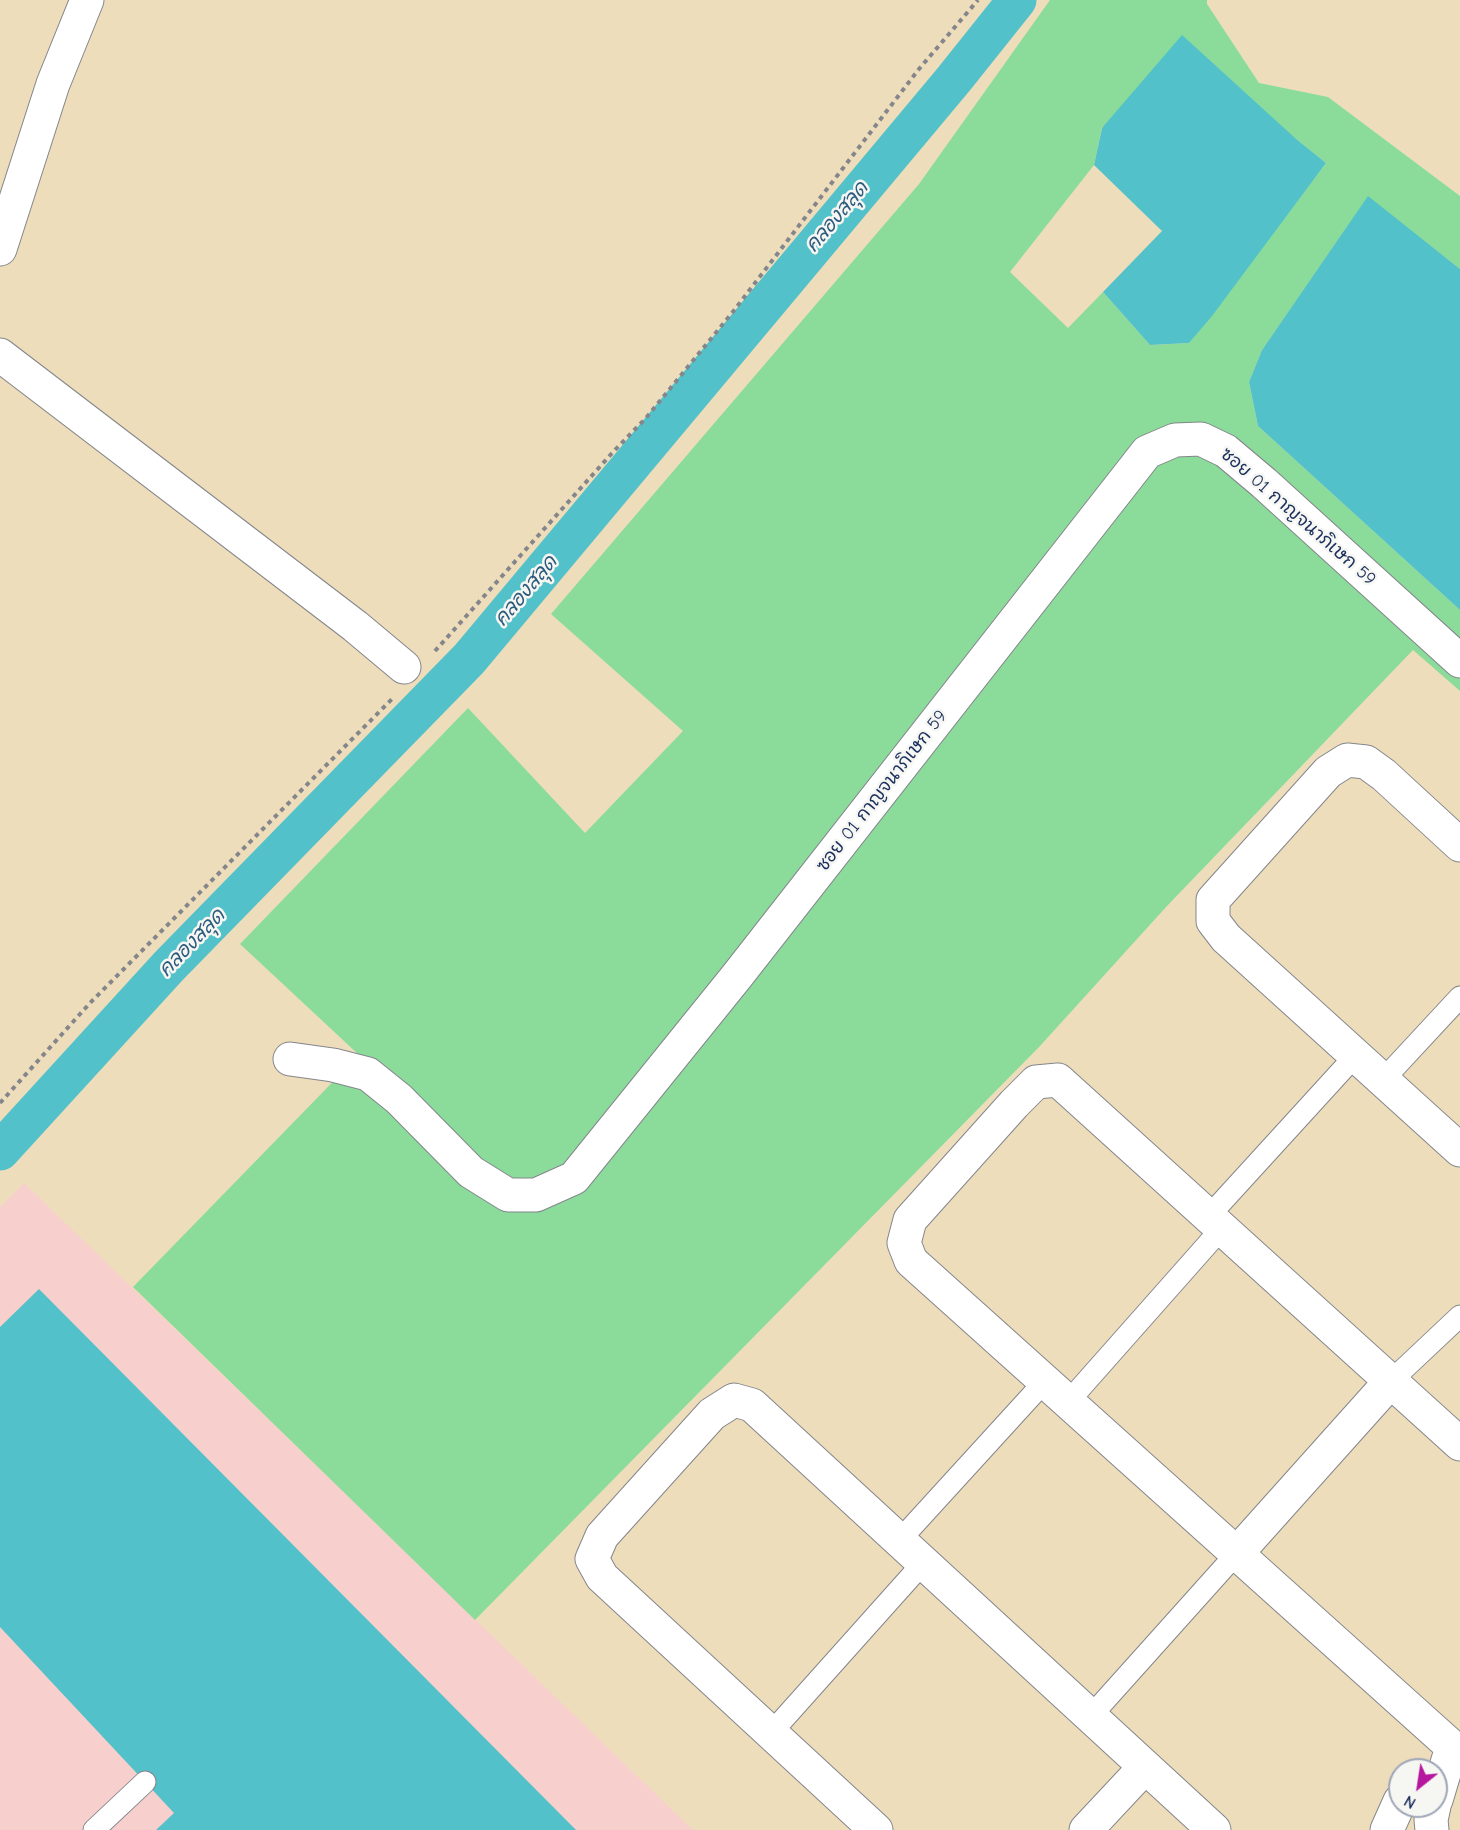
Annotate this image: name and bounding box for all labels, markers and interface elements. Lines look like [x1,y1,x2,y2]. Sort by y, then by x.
water label: คลองสลุด [801,177,873,257]
street label: ซอย 01 กาญจนาภิเษก 59 [1216,444,1380,590]
water label: คลองสลุด [490,551,562,631]
street label: ซอย 01 กาญจนาภิเษก 59 [812,706,952,876]
water label: คลองสลุด [154,904,230,982]
north arrow [1388,1758,1448,1818]
text: N [1401,1791,1419,1812]

